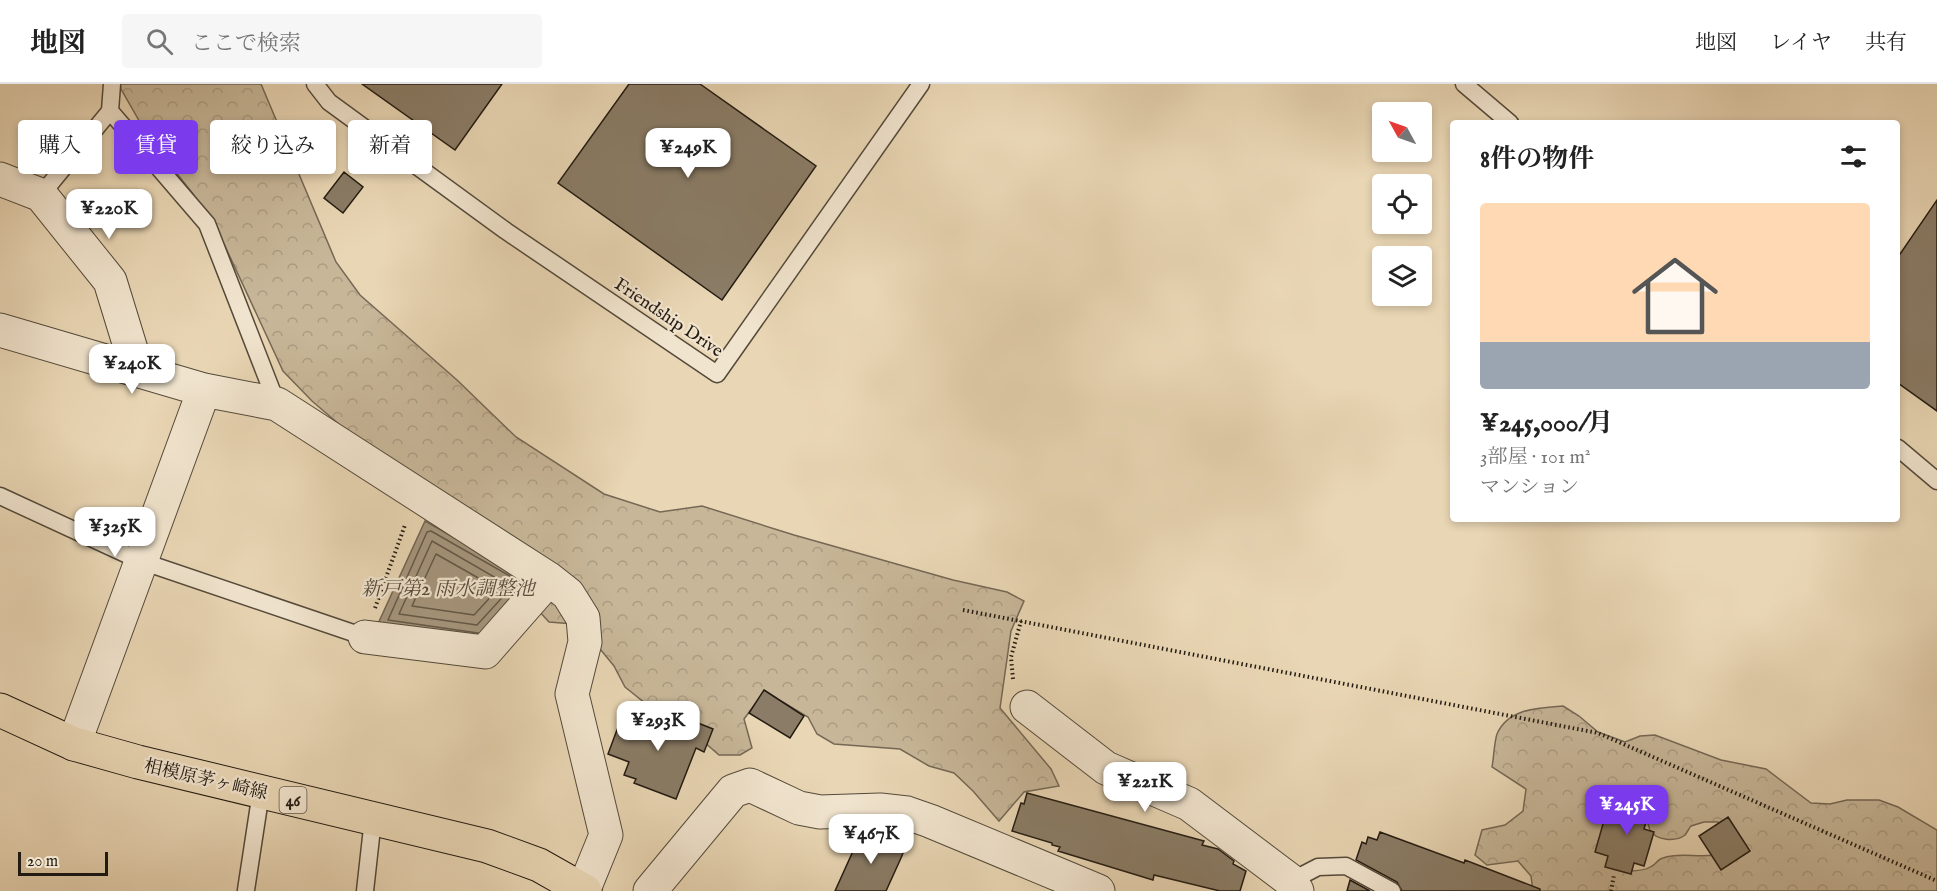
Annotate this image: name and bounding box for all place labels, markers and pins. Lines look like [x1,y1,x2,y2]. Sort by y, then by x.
pin: ¥249K [646,128,730,179]
pin: ¥220K [67,189,151,240]
pin: ¥240K [90,344,174,395]
pin: ¥325K [73,507,157,558]
pin: ¥293K [616,701,700,752]
pin: ¥221K [1103,762,1187,813]
pin: ¥245K [1585,785,1669,836]
pin: ¥467K [829,814,913,865]

